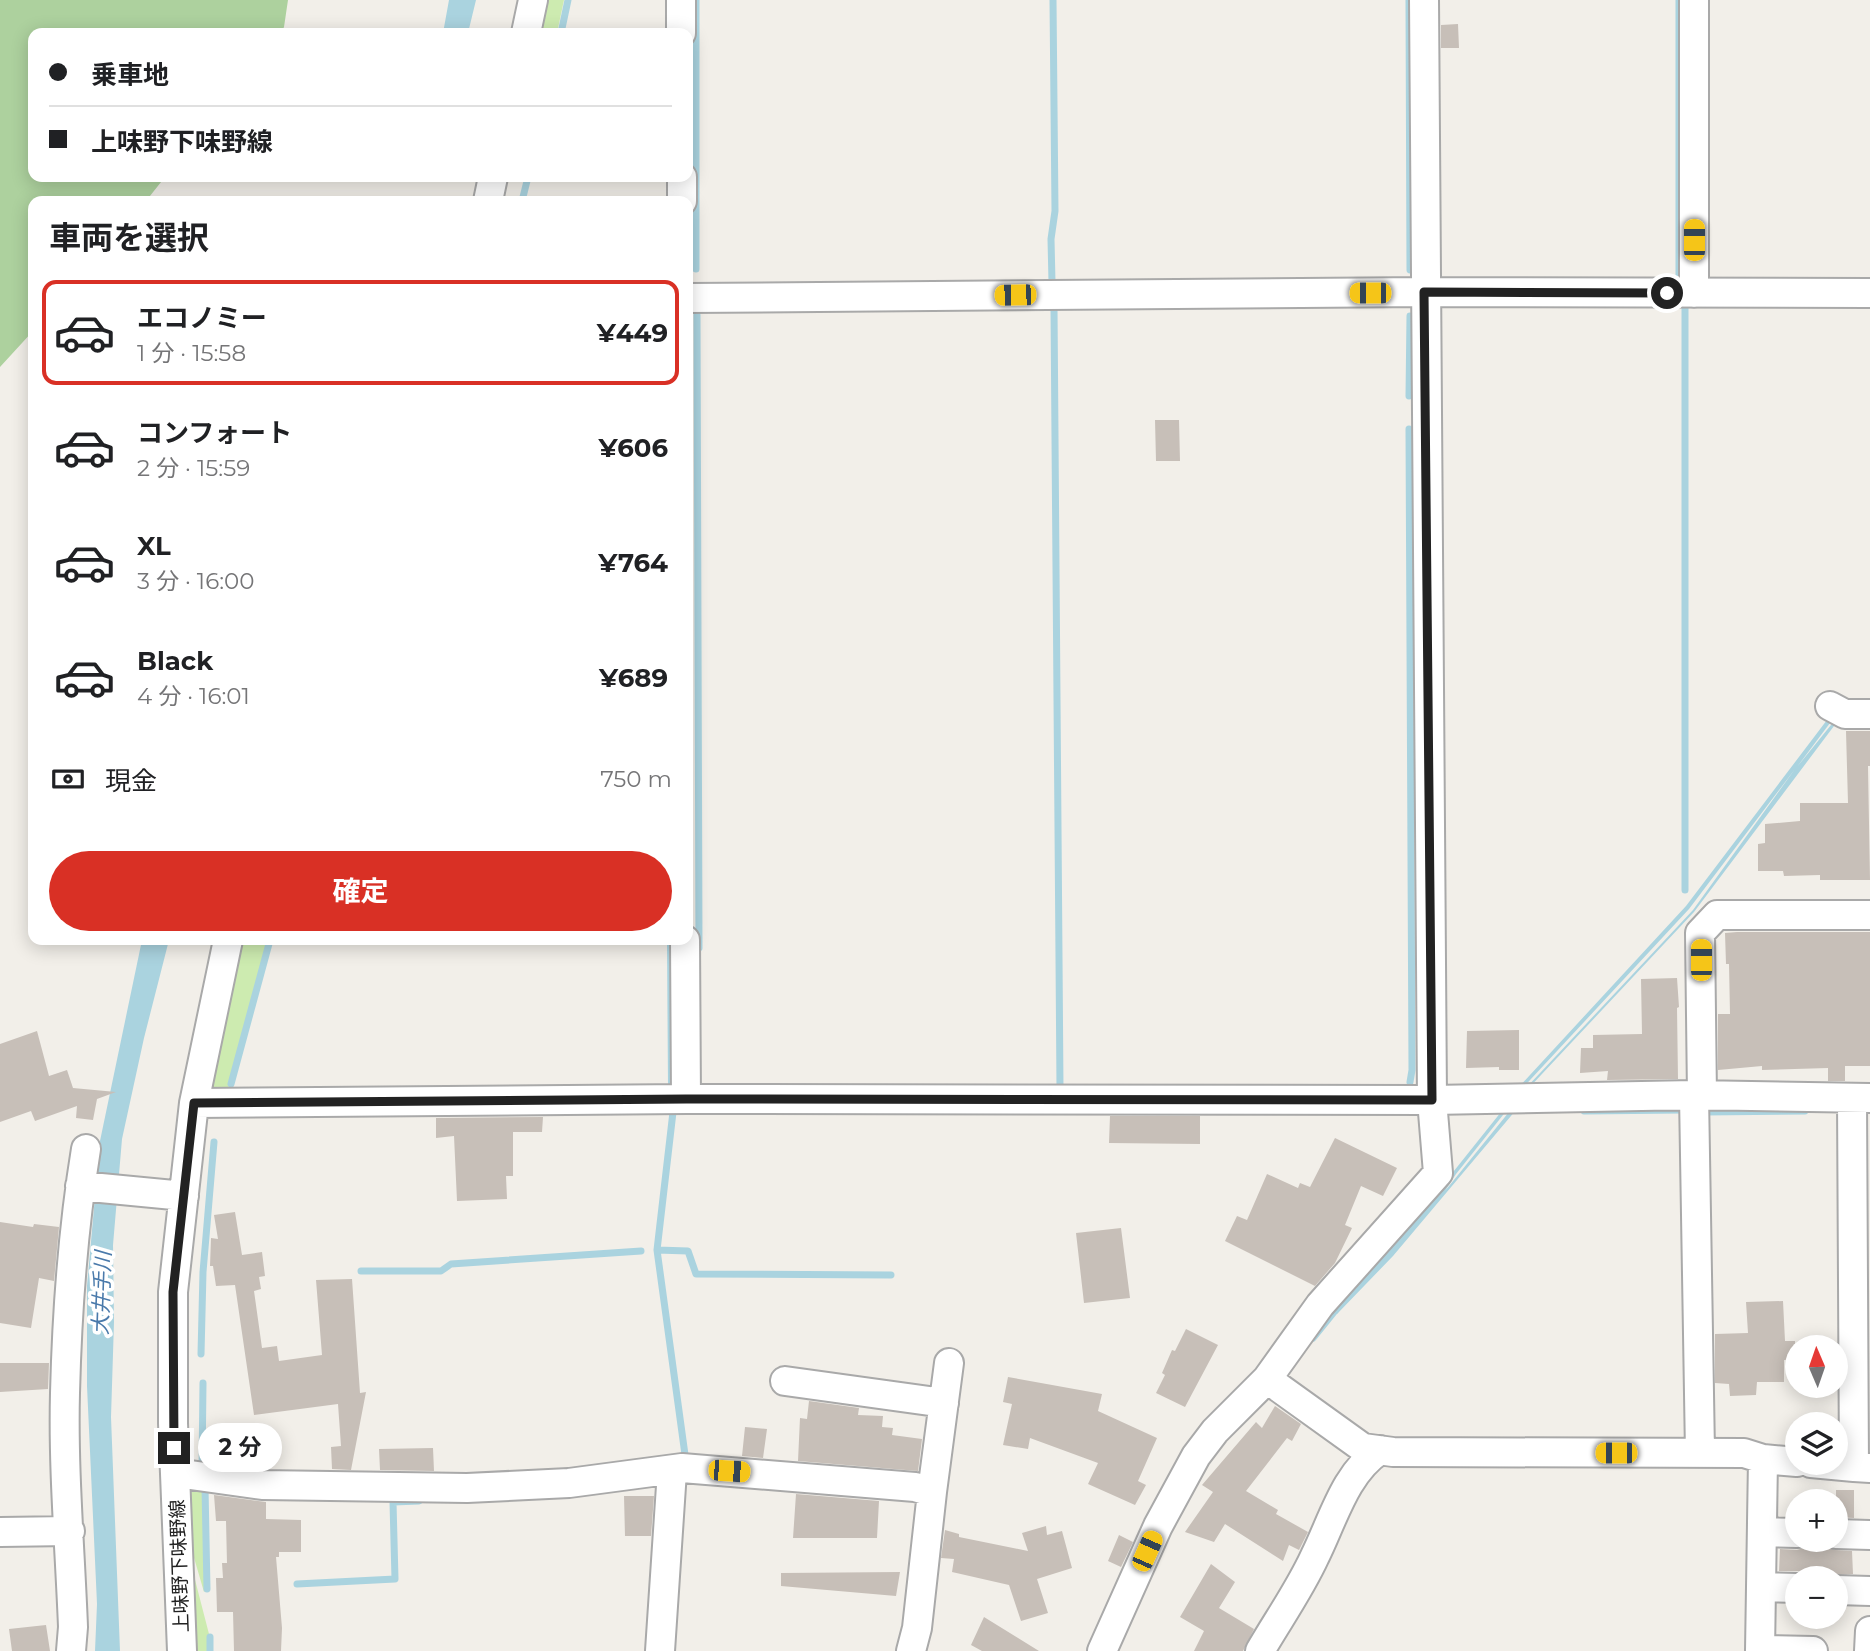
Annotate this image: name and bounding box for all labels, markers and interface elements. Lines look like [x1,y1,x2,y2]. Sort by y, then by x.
text: 乗車地 [91,59,169,91]
text: 上味野下味野線 [91,126,273,158]
text: 車両を選択 [49,218,209,257]
car [1684,219,1705,261]
route start [1651,277,1683,309]
car [1350,283,1392,304]
car [994,284,1037,306]
icon: car [53,301,116,364]
text: エコノミー [137,302,267,334]
text: ¥449 [597,317,668,349]
text: 1 分 · 15:58 [137,339,246,367]
icon: car [53,416,116,479]
text: コンフォート [137,417,292,449]
text: ¥606 [598,432,668,464]
text: 2 分 · 15:59 [137,454,250,482]
text: XL [137,530,171,562]
icon: car [53,531,116,594]
text: ¥764 [598,547,668,579]
text: 3 分 · 16:00 [137,567,254,595]
text: Black [137,645,213,677]
icon: car [53,646,116,709]
text: ¥689 [599,662,668,694]
text: 4 分 · 16:01 [137,682,250,710]
icon: cash [49,760,87,798]
text: 現金 [105,765,157,797]
text: 750 m [600,765,672,793]
button: 確定 [49,851,672,931]
car [1691,939,1712,981]
water label: 大井手川 [88,1249,116,1335]
north arrow [1785,1335,1848,1398]
map controls [1785,1335,1848,1629]
button: layers [1785,1412,1848,1475]
callout: 2 分 [198,1424,282,1472]
route end [158,1432,190,1464]
text: 2 分 [218,1433,262,1461]
car [1596,1443,1638,1464]
car [708,1459,751,1483]
button: + [1785,1489,1848,1552]
street label: 上味野下味野線 [166,1499,193,1633]
car [1129,1528,1166,1574]
button: − [1785,1566,1848,1629]

